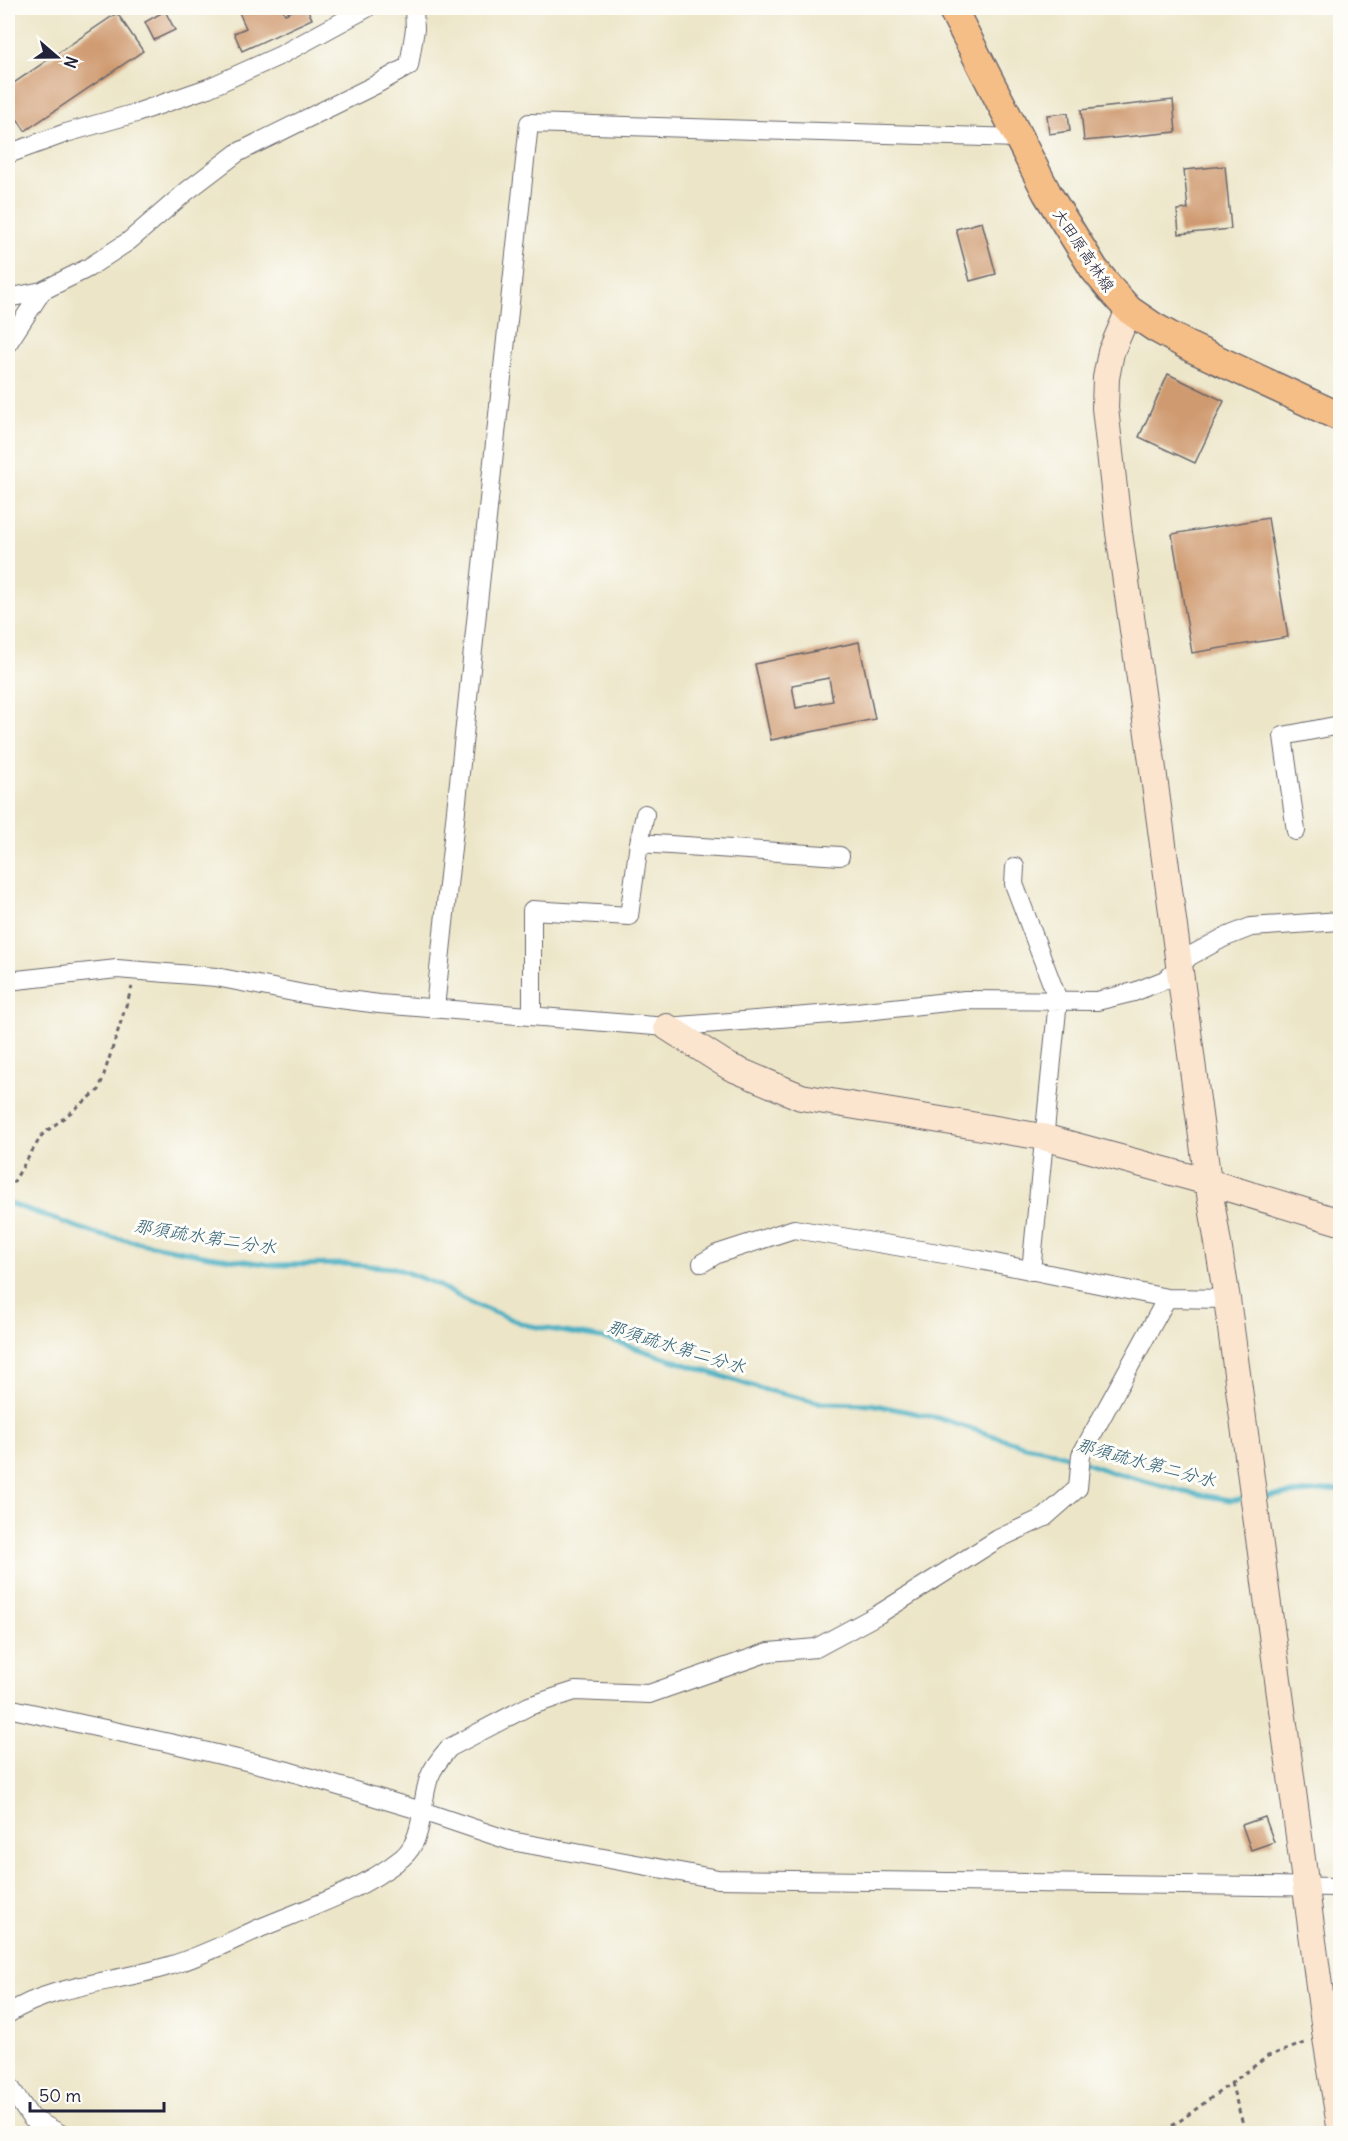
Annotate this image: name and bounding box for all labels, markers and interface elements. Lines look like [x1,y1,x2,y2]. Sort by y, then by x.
north arrow [27,27,87,87]
text: N [60,54,82,71]
street label: 大田原高林線 [1049,205,1119,295]
water label: 那須疏水第二分水 [132,1214,278,1259]
water label: 那須疏水第二分水 [604,1314,748,1379]
water label: 那須疏水第二分水 [1074,1433,1219,1492]
scale bar [30,2075,164,2113]
text: 50 m [39,2084,81,2107]

